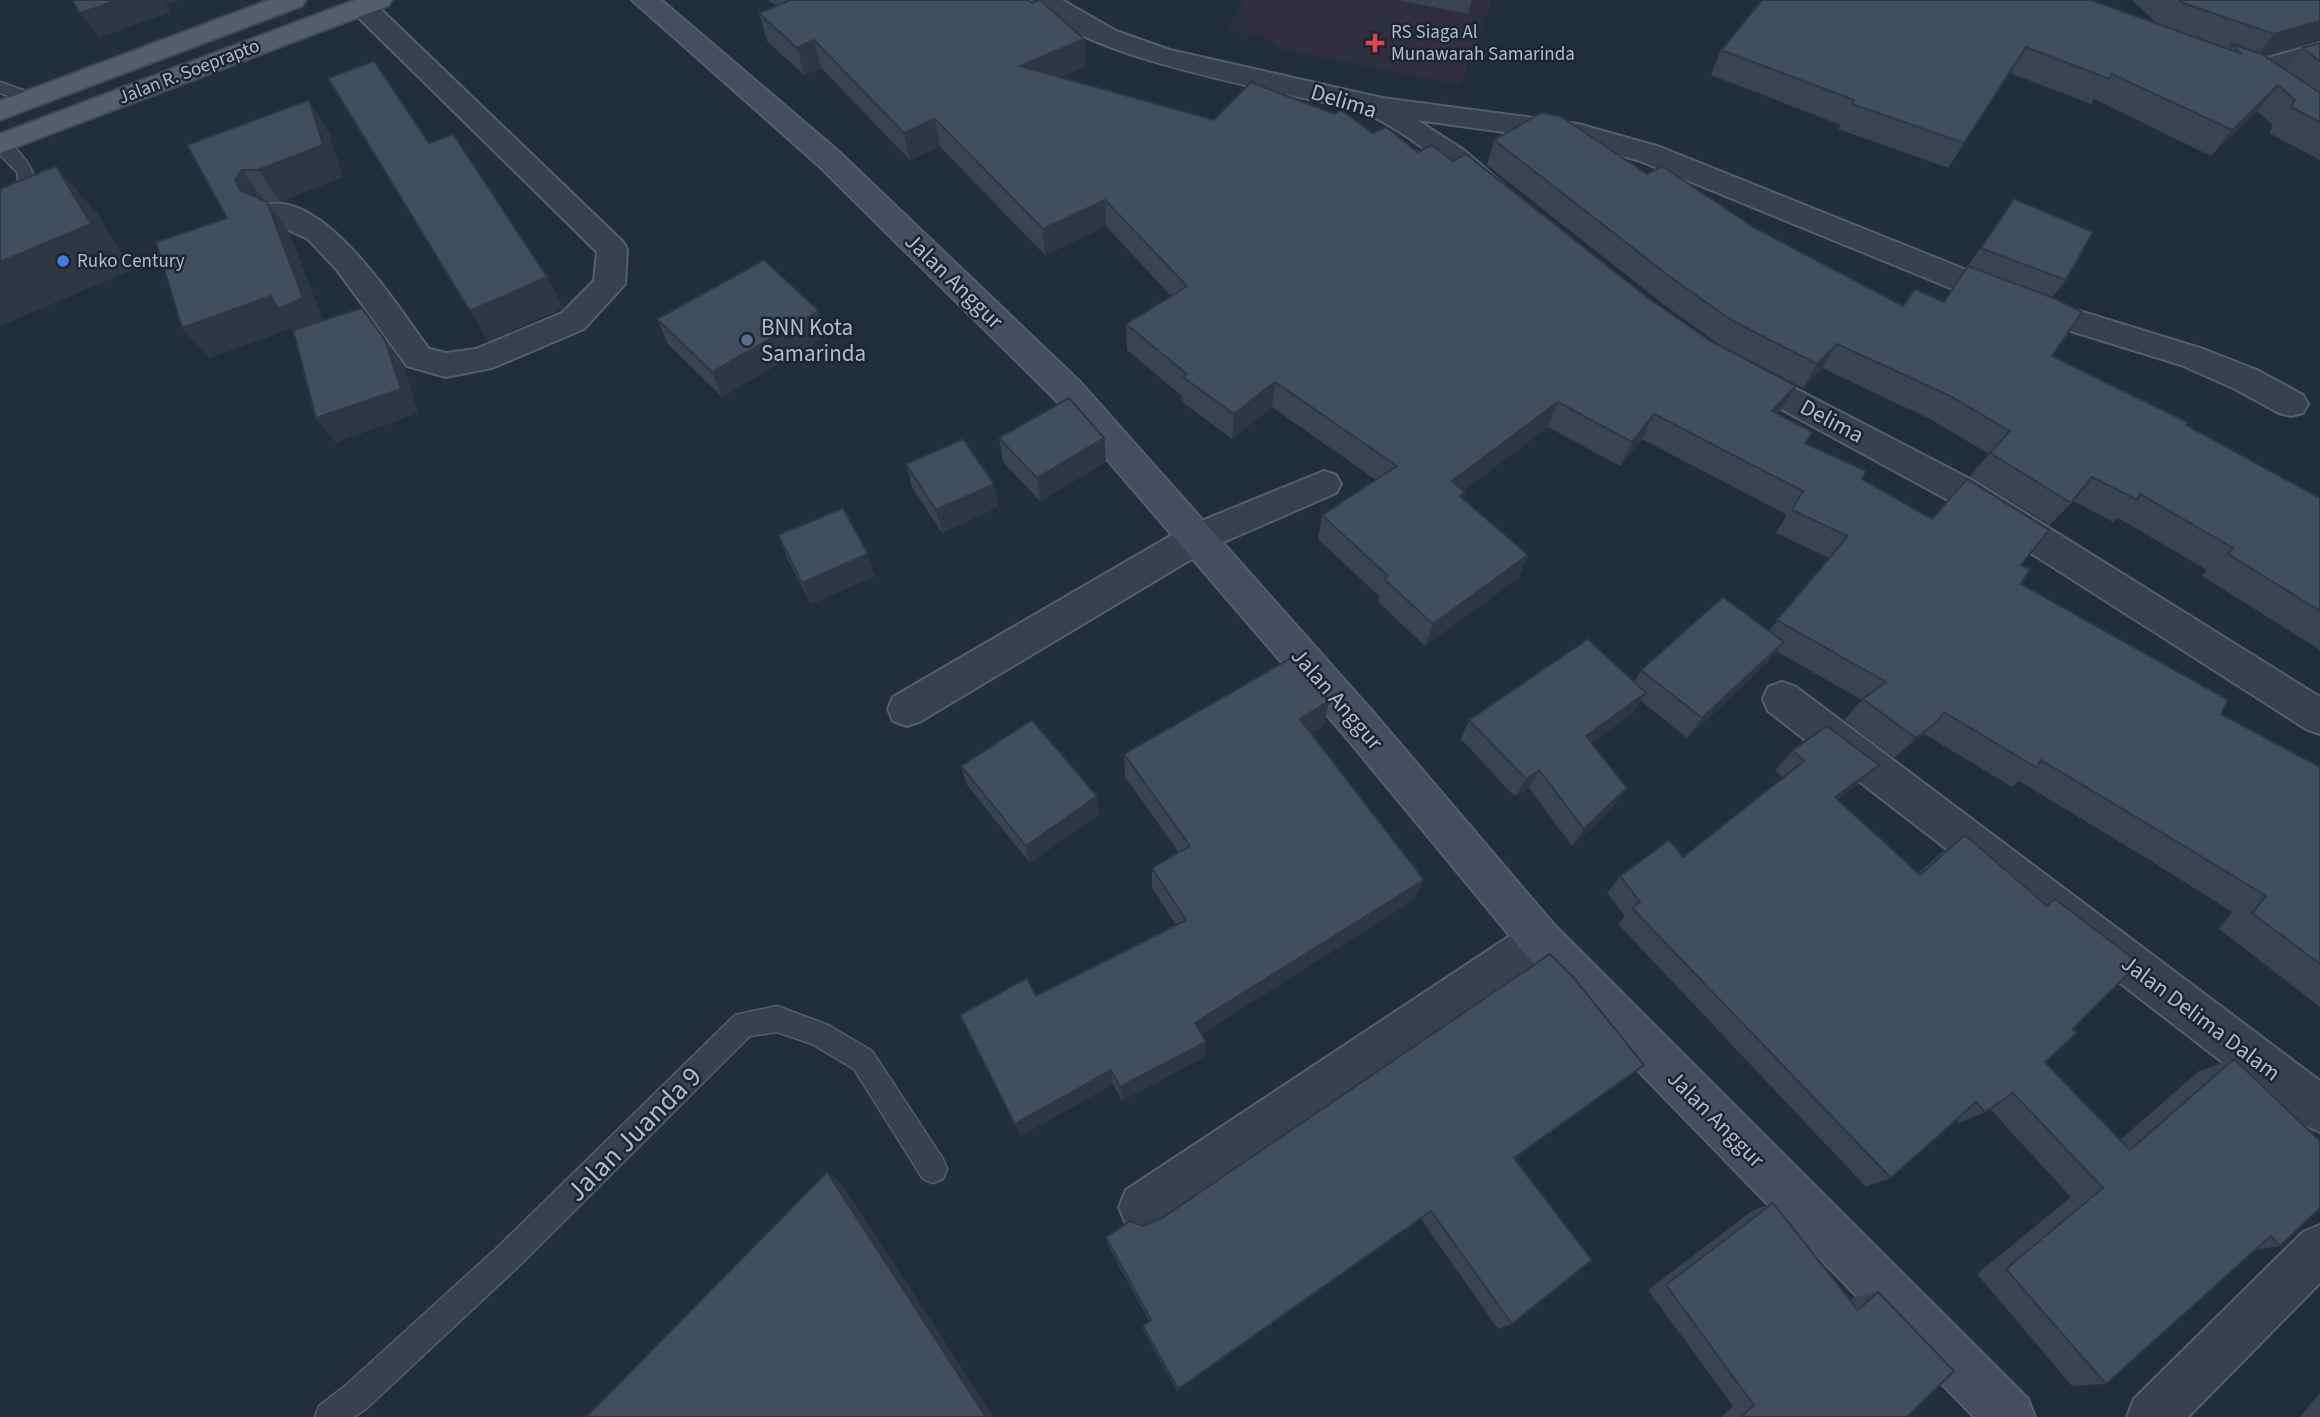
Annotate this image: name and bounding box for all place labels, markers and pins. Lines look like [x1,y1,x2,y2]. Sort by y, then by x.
place label: RS Siaga Al Munawarah Samarinda [1391,19,1575,68]
marker: RS Siaga Al Munawarah Samarinda [1365,33,1385,53]
place label: Ruko Century [77,248,185,275]
marker: Ruko Century [55,253,71,269]
place label: BNN Kota Samarinda [761,311,866,370]
marker: BNN Kota Samarinda [739,332,755,348]

